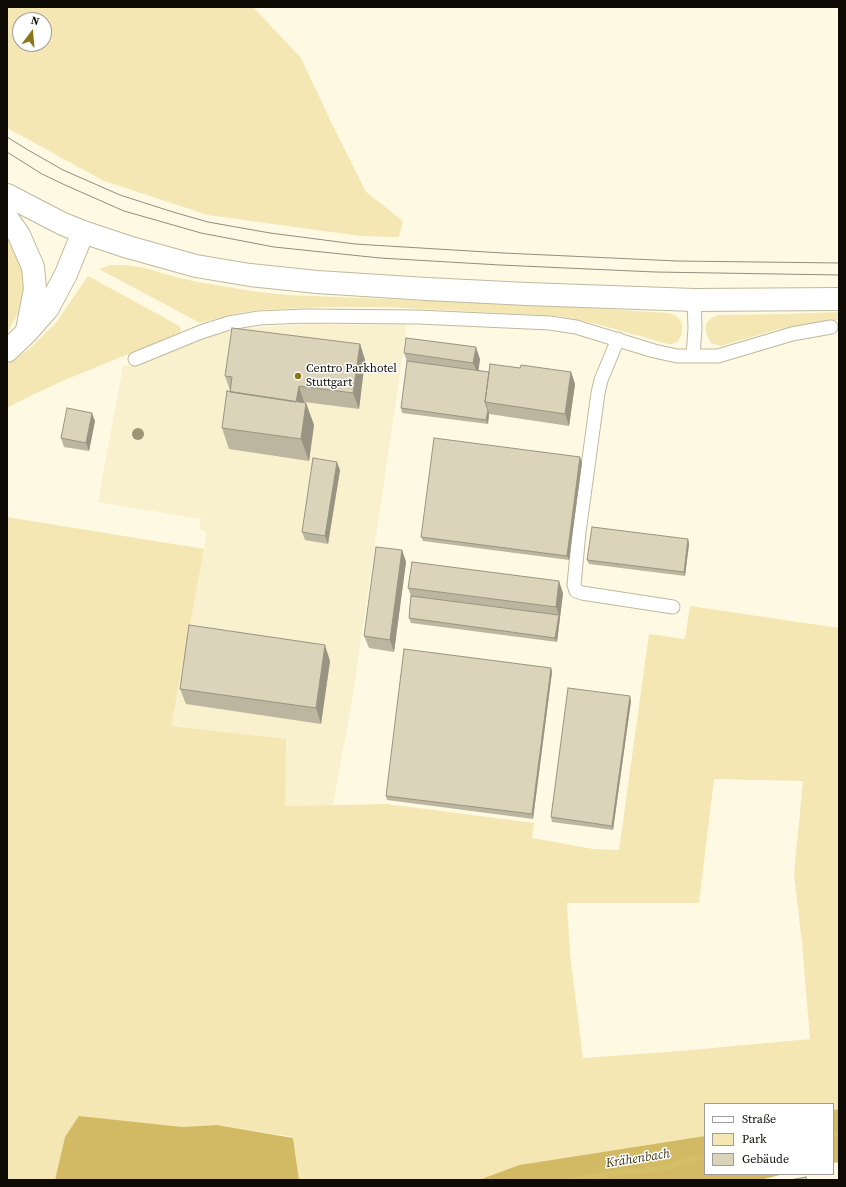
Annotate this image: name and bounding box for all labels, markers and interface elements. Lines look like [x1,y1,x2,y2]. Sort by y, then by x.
north arrow [12,12,52,52]
text: N [29,13,41,29]
place label: Centro Parkhotel Stuttgart [306,362,397,390]
marker: Centro Parkhotel Stuttgart [293,371,303,381]
legend [704,1103,834,1175]
text: Straße [742,1111,776,1127]
text: Park [742,1131,767,1147]
water label: Krähenbach [605,1146,671,1172]
text: Gebäude [742,1151,789,1167]

